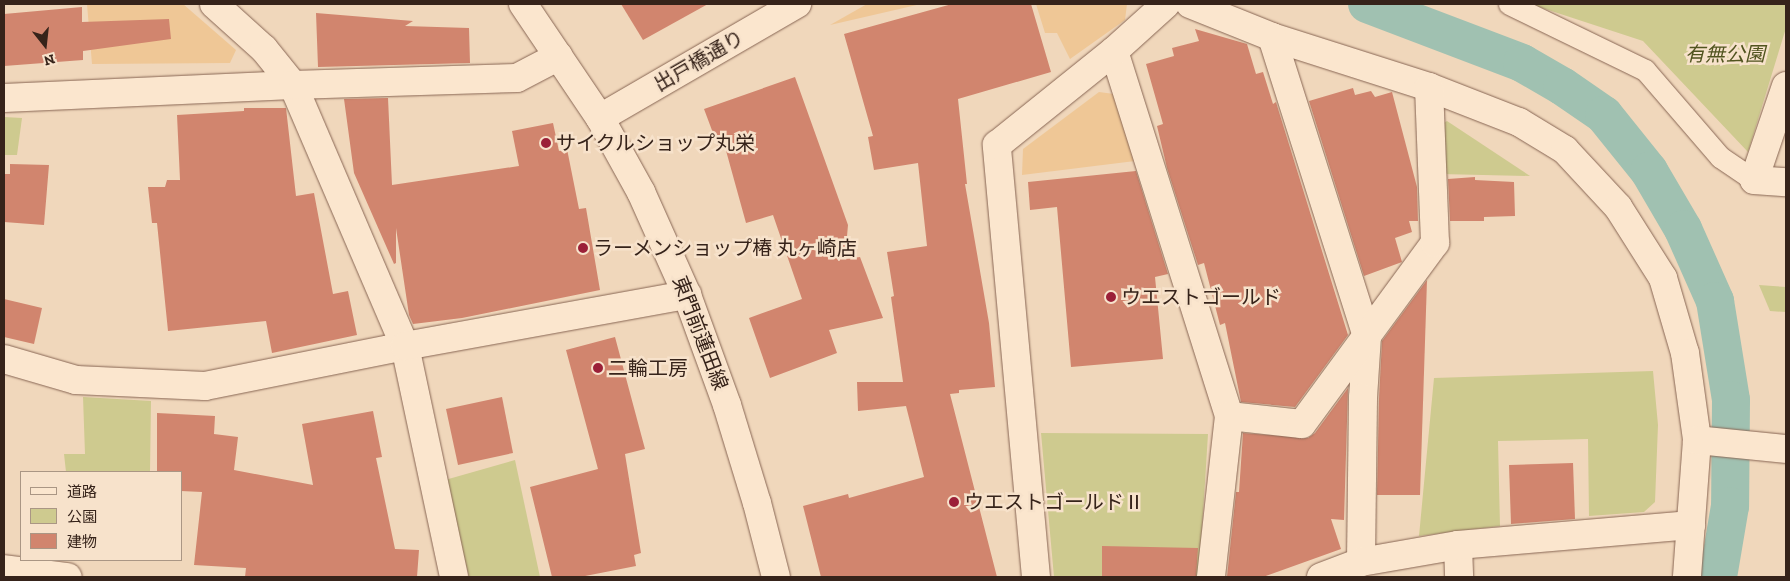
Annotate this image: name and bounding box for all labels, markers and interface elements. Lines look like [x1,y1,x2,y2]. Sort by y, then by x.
north arrow [20,20,70,70]
street label: 出戸橋通り [650,26,748,96]
park label: 有無公園 [1685,42,1765,66]
text: N [42,50,57,70]
place label: サイクルショップ丸栄 [556,131,756,155]
marker: サイクルショップ丸栄 [540,137,552,149]
place label: ラーメンショップ椿 丸ヶ崎店 [593,236,858,260]
marker: ラーメンショップ椿 丸ヶ崎店 [577,242,589,254]
street label: 東門前蓮田線 [667,273,733,393]
place label: ウエストゴールド [1121,285,1281,309]
marker: ウエストゴールド [1105,291,1117,303]
place label: 二輪工房 [608,356,688,380]
marker: 二輪工房 [592,362,604,374]
legend [20,471,182,561]
text: 道路 [67,483,97,501]
place label: ウエストゴールドⅡ [964,490,1144,514]
marker: ウエストゴールドⅡ [948,496,960,508]
text: 公園 [67,508,97,526]
text: 建物 [67,533,97,551]

